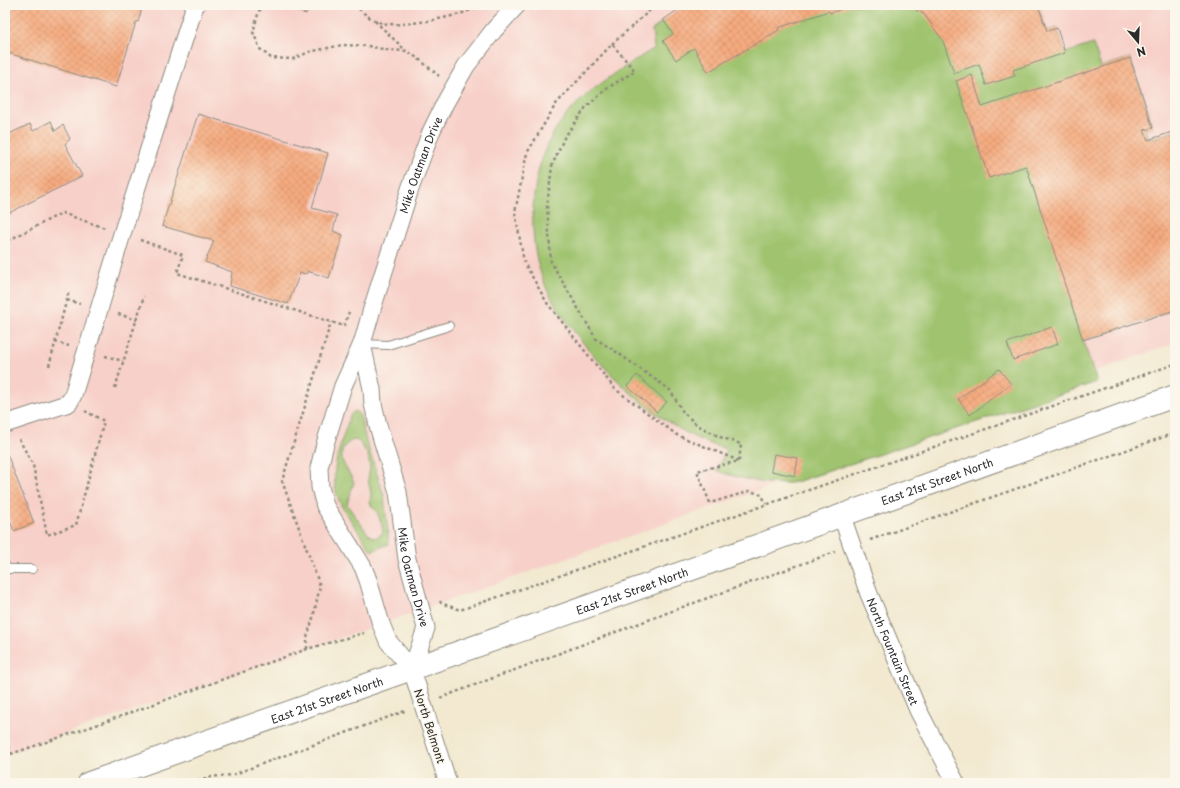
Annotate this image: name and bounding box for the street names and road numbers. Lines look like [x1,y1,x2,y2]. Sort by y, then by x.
street label: Mike Oatman Drive [394,113,446,215]
street label: East 21st Street North [878,453,995,509]
street label: Mike Oatman Drive [394,526,434,629]
street label: East 21st Street North [574,562,690,618]
street label: North Fountain Street [863,595,924,708]
street label: East 21st Street North [268,672,385,727]
street label: North Belmont [410,687,450,766]

